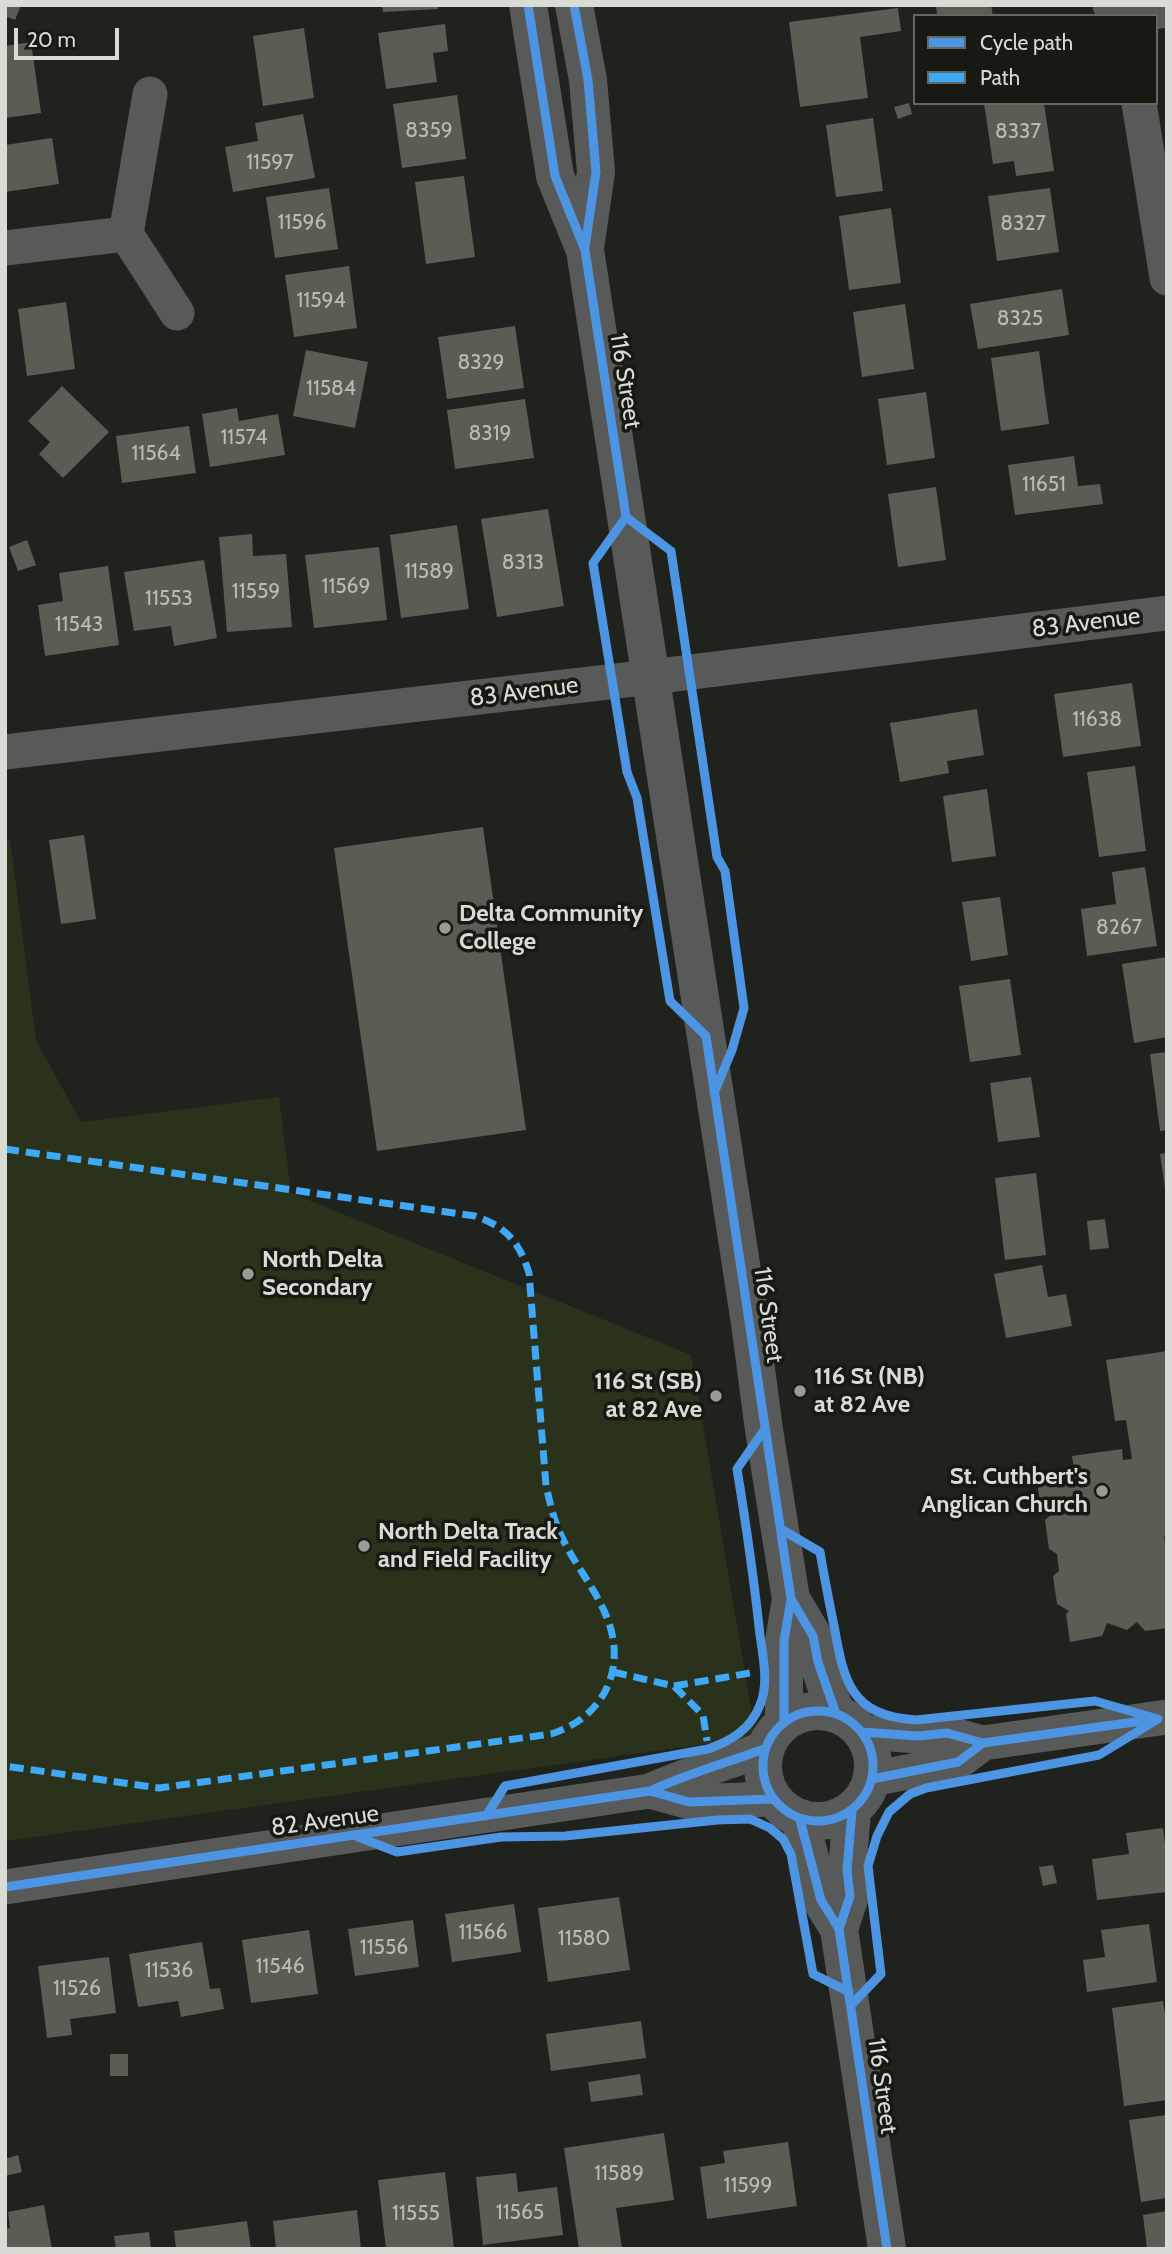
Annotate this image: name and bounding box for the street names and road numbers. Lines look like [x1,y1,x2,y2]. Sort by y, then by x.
street label: 116 Street [603,331,647,431]
street label: 83 Avenue [1030,602,1142,644]
street label: 83 Avenue [468,671,580,713]
street label: 116 Street [747,1265,789,1365]
street label: 82 Avenue [269,1799,381,1843]
street label: 116 Street [861,2036,903,2136]

